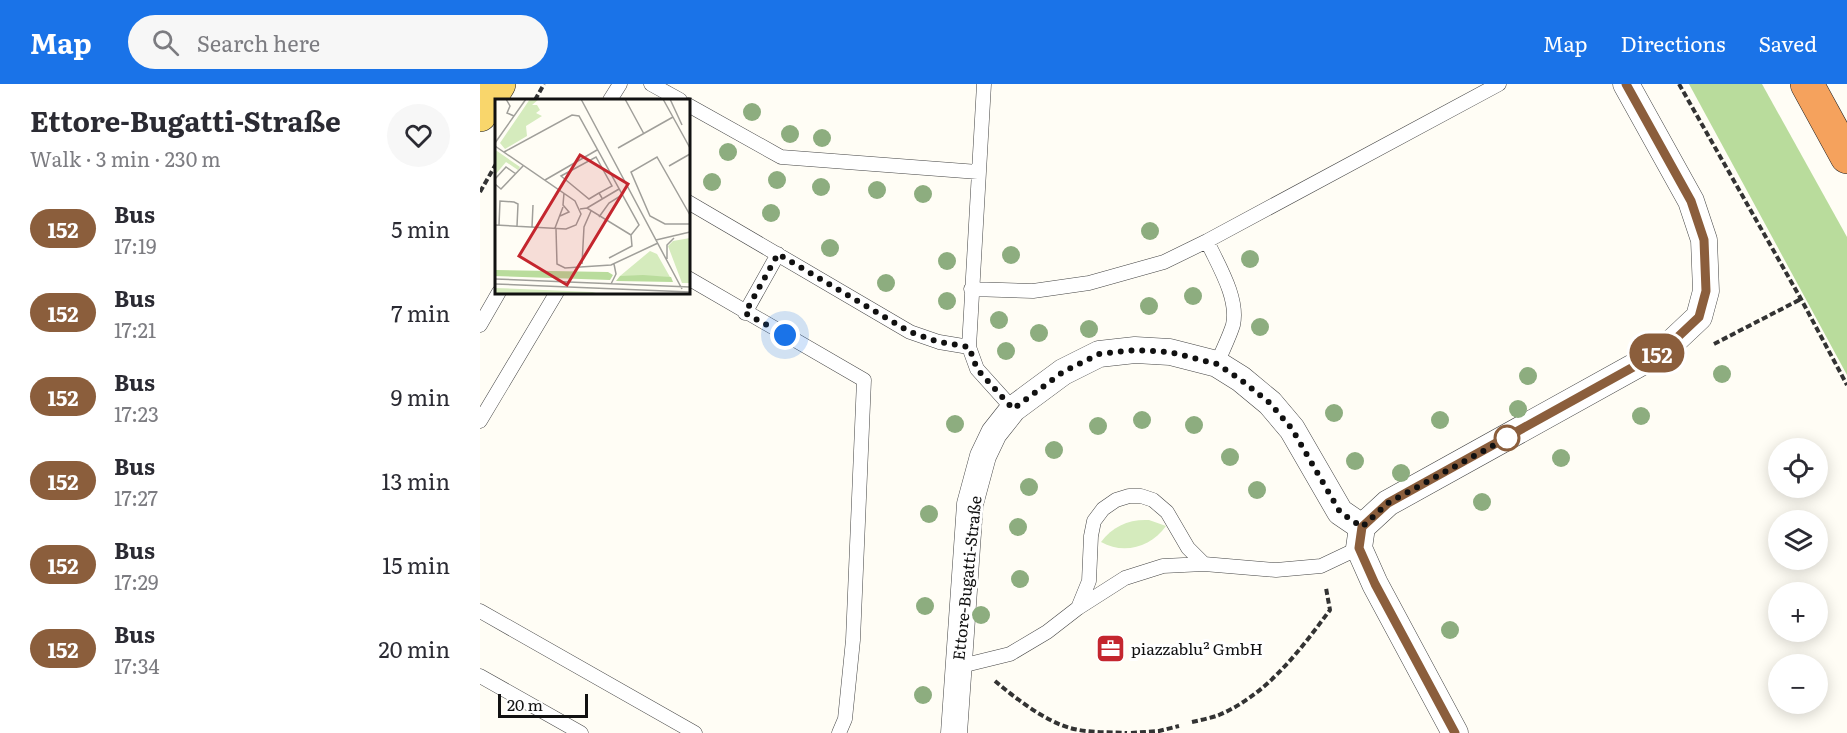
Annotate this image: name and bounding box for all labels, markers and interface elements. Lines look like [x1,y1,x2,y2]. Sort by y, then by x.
search box [128,15,548,69]
text: Map [30,21,92,63]
icon: search [149,26,182,59]
text: Search here [197,26,320,59]
text: Map [1543,27,1588,58]
text: Directions [1621,27,1726,58]
text: Saved [1759,27,1817,58]
text: Ettore-Bugatti-Straße [30,99,341,141]
inset map [495,99,690,294]
button: heart [387,104,450,167]
text: Walk · 3 min · 230 m [30,143,221,173]
text: Bus [114,197,155,230]
text: 5 min [391,212,450,245]
text: 152 [47,213,79,244]
text: 17:19 [114,230,157,260]
text: Bus [114,281,155,314]
text: 7 min [391,296,450,329]
text: 152 [47,297,79,328]
text: 17:21 [114,314,156,344]
your location [770,320,800,350]
line badge: 152 [1622,334,1692,372]
text: 152 [1641,338,1673,369]
text: Bus [114,365,155,398]
text: 9 min [391,380,450,413]
text: 152 [47,381,79,412]
text: 17:23 [114,398,159,428]
unlabelled marker [1494,425,1520,451]
map controls [1768,438,1828,714]
button: locate [1768,438,1828,498]
text: Bus [114,449,155,482]
text: 13 min [381,464,450,497]
text: 152 [47,465,79,496]
text: 17:27 [114,482,158,512]
street label: Ettore-Bugatti-Straße [945,495,987,661]
button: layers [1768,510,1828,570]
text: Bus [114,533,155,566]
text: 15 min [382,548,450,581]
text: 152 [47,549,79,580]
text: 17:29 [114,566,158,596]
button: + [1768,582,1828,642]
text: Bus [114,617,155,650]
text: 20 min [378,632,450,665]
office icon: piazzablu² GmbH [1094,632,1126,664]
text: 152 [47,633,79,664]
place label: piazzablu² GmbH [1131,636,1263,660]
text: 17:34 [114,650,160,680]
button: − [1768,654,1828,714]
scale bar [498,691,588,718]
text: 20 m [507,692,543,716]

